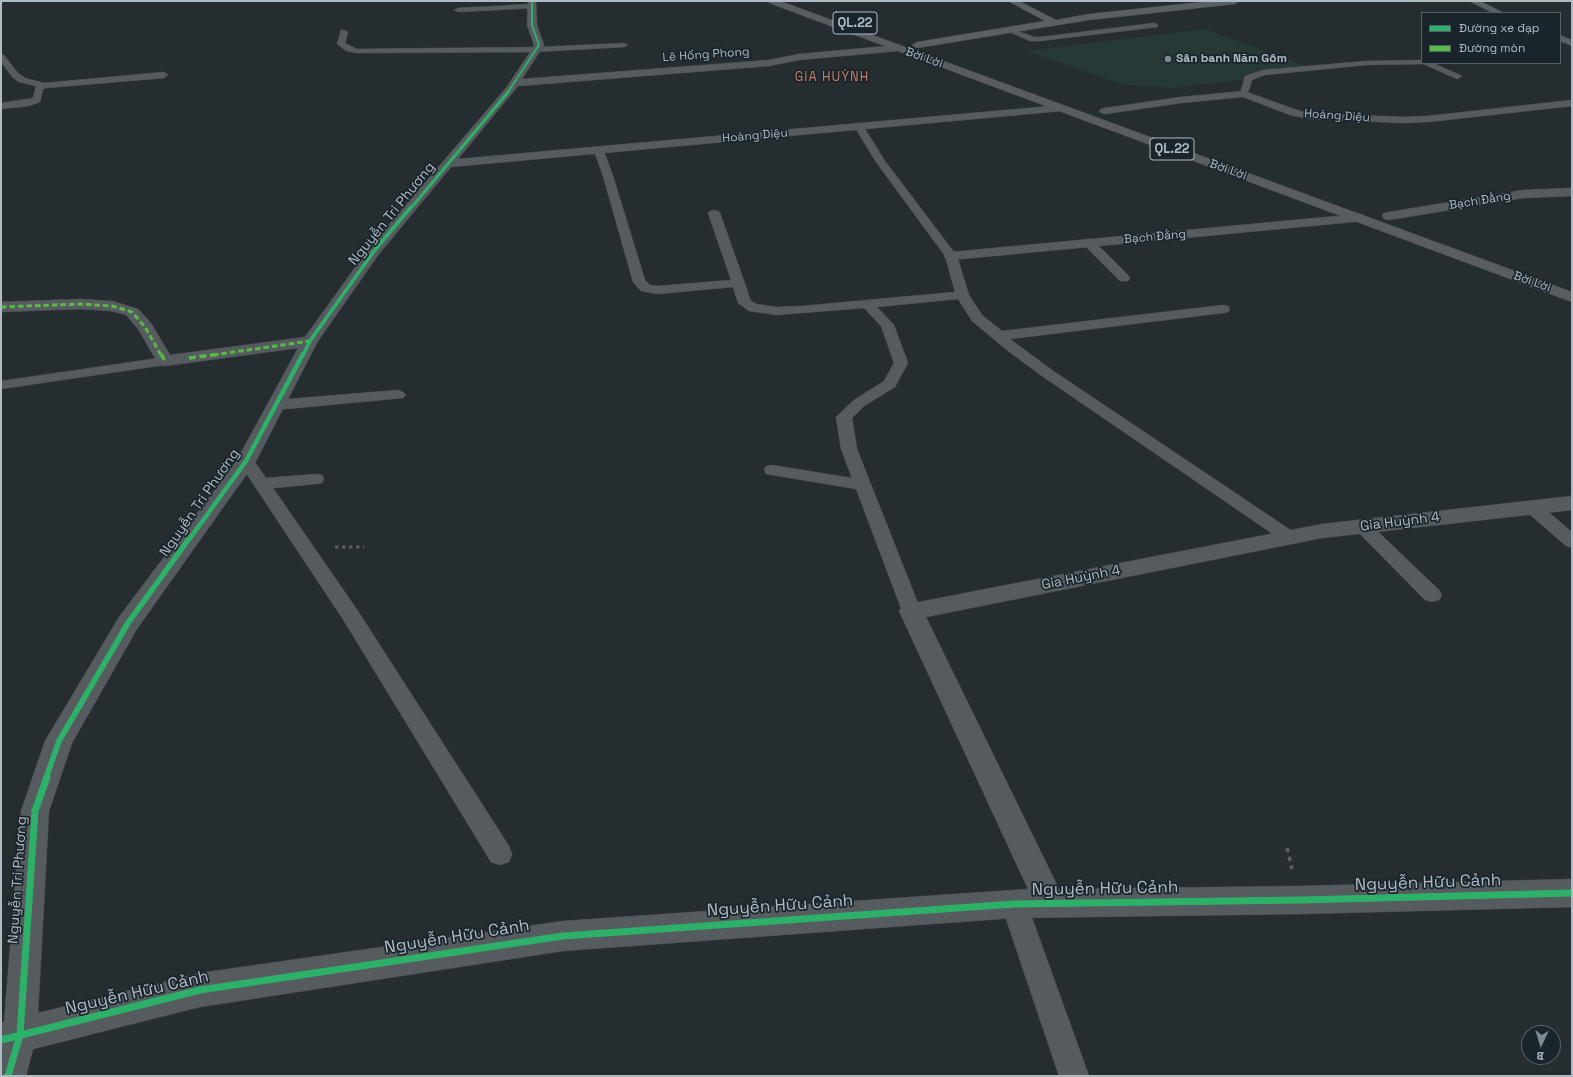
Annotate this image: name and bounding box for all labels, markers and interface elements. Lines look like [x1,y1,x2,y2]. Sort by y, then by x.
road number: QL.22 [833,12,877,34]
legend [1421,12,1561,64]
text: Đường xe đạp [1459,20,1540,36]
text: Đường mòn [1459,40,1525,56]
street label: Lê Hồng Phong [662,45,750,65]
street label: Bời Lời [903,45,945,71]
place label: Sân banh Năm Gôm [1176,52,1287,66]
marker: Sân banh Năm Gôm [1163,54,1173,64]
district label: GIA HUỲNH [795,69,869,85]
street label: Hoàng Diệu [1304,107,1370,125]
street label: Hoàng Diệu [722,126,788,146]
road number: QL.22 [1150,138,1194,160]
street label: Bời Lời [1207,157,1249,183]
street label: Nguyễn Tri Phương [345,159,439,269]
street label: Bạch Đằng [1448,189,1512,213]
street label: Bạch Đằng [1123,227,1187,247]
street label: Bời Lời [1511,269,1553,295]
street label: Nguyễn Tri Phương [157,446,243,560]
street label: Gia Huỳnh 4 [1359,509,1441,535]
street label: Gia Huỳnh 4 [1040,562,1122,594]
street label: Nguyễn Tri Phương [5,816,31,944]
street label: Nguyễn Hữu Cảnh [1354,870,1502,896]
street label: Nguyễn Hữu Cảnh [1032,878,1178,900]
street label: Nguyễn Hữu Cảnh [706,891,854,921]
street label: Nguyễn Hữu Cảnh [383,915,531,959]
street label: Nguyễn Hữu Cảnh [63,967,211,1019]
north arrow [1521,1025,1561,1065]
text: B [1536,1049,1544,1063]

